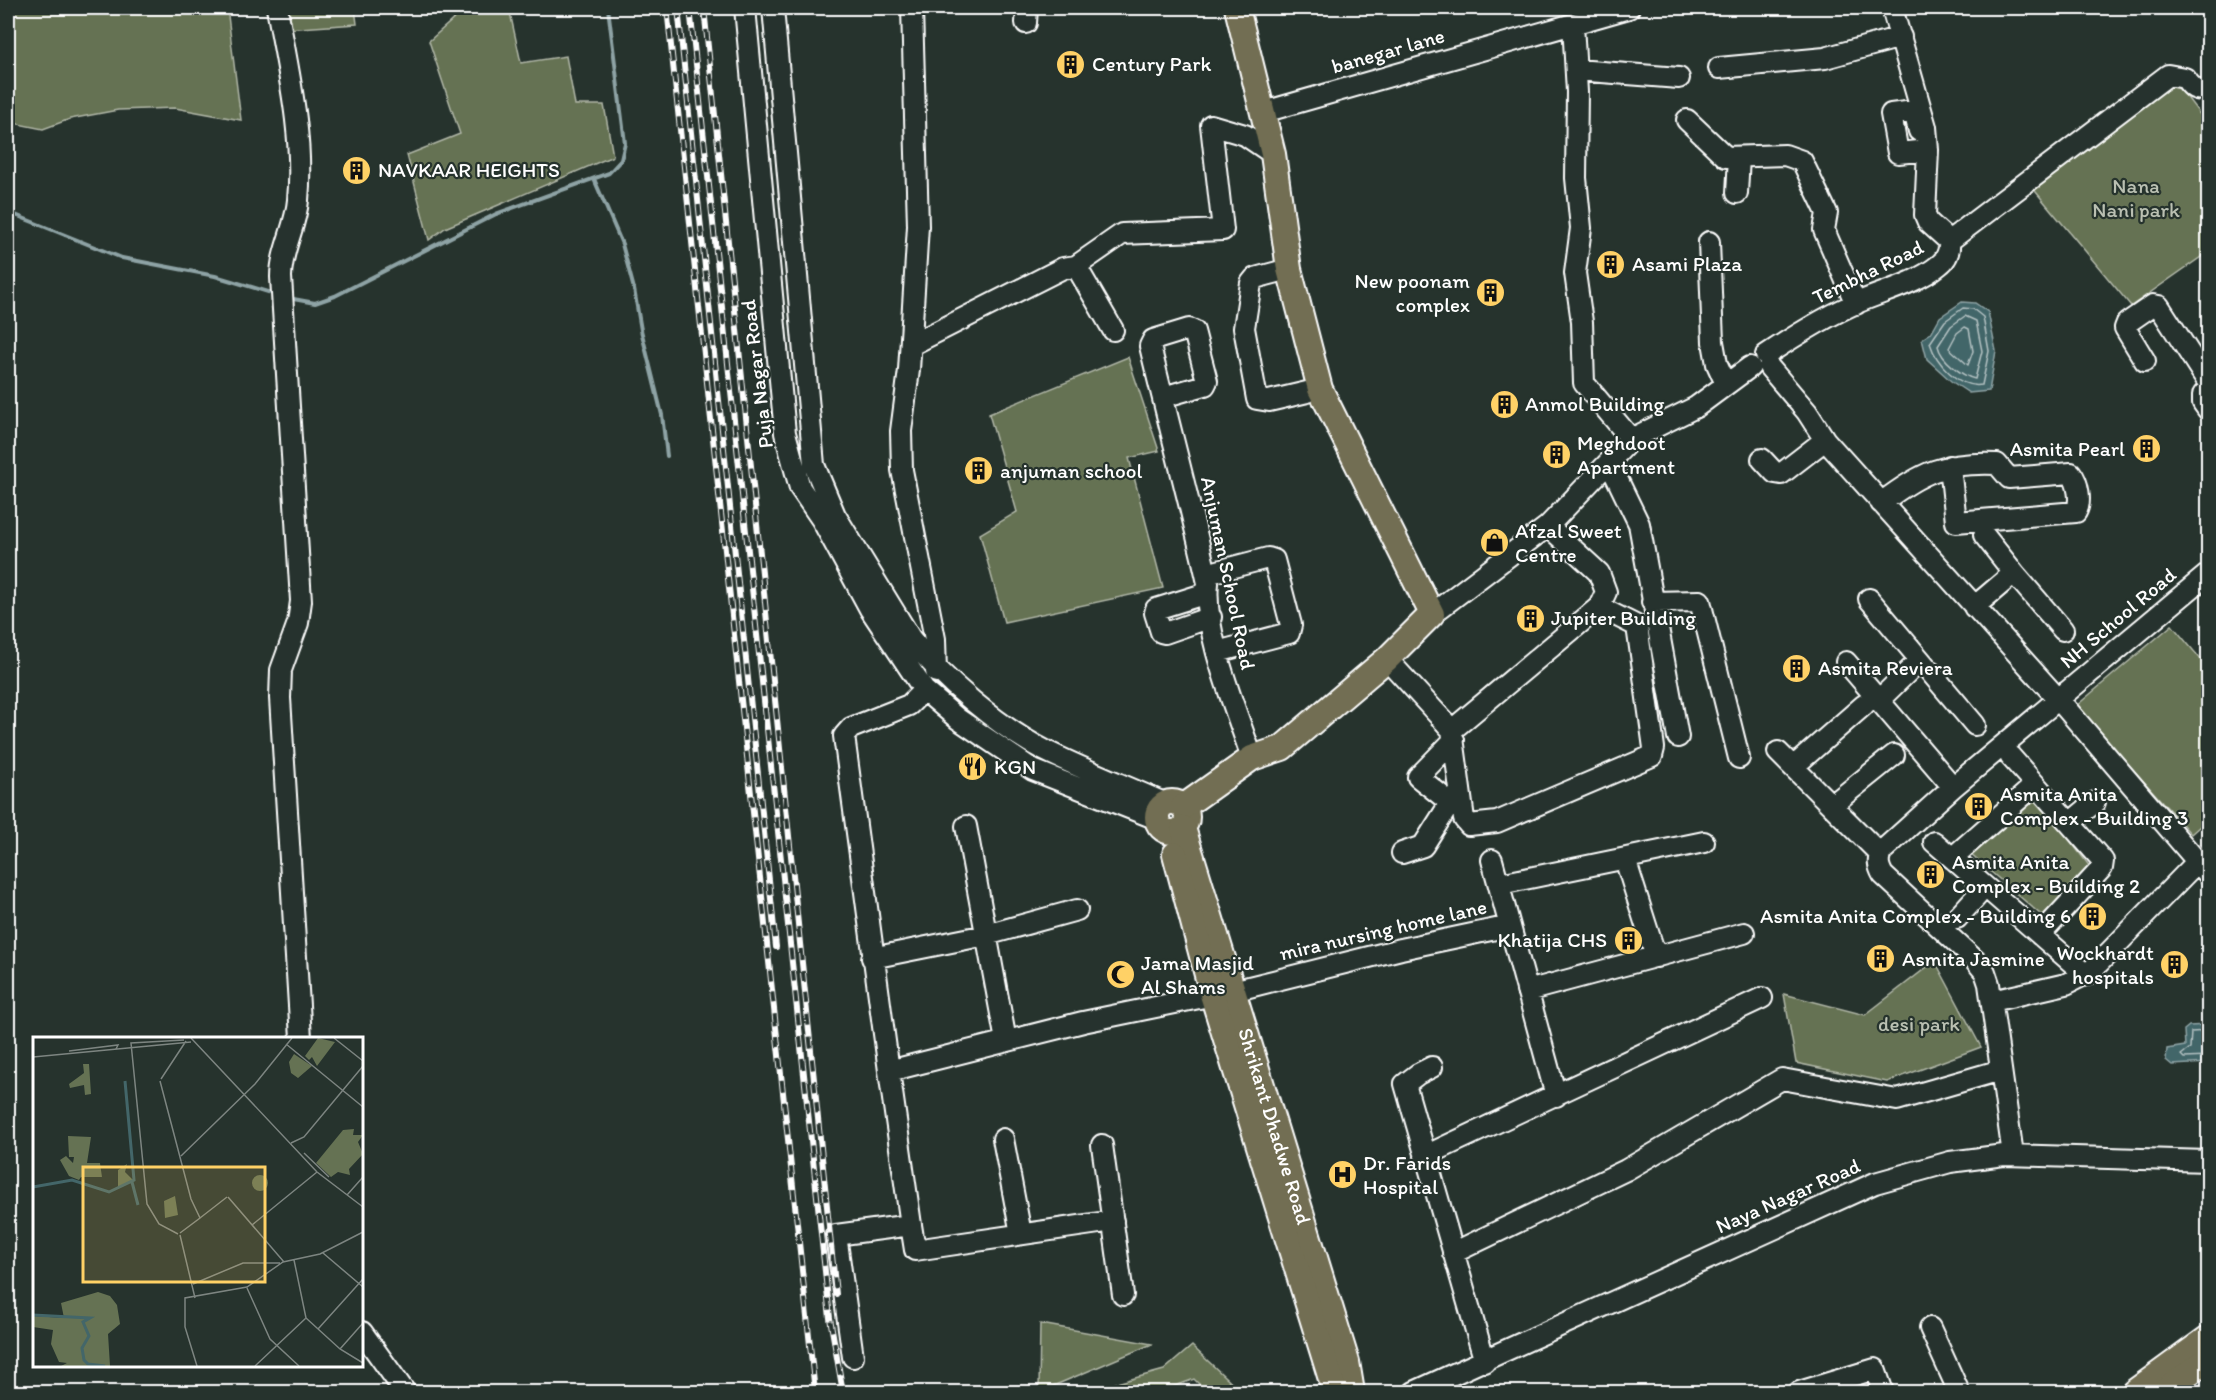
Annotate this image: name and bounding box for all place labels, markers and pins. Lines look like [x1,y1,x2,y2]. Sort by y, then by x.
building icon: Century Park [1055,48,1087,80]
place label: Century Park [1092,51,1211,76]
building icon: NAVKAAR HEIGHTS [341,154,373,186]
place label: NAVKAAR HEIGHTS [378,157,560,182]
building icon: Asami Plaza [1595,248,1627,280]
place label: Asami Plaza [1632,251,1742,276]
place label: New poonam complex [1355,268,1470,317]
building icon: New poonam complex [1475,277,1507,309]
building icon: Anmol Building [1488,388,1520,420]
place label: Anmol Building [1525,391,1664,416]
place label: Meghdoot Apartment [1577,430,1675,479]
building icon: Asmita Pearl [2130,433,2162,465]
place label: Asmita Pearl [2010,436,2125,461]
building icon: Meghdoot Apartment [1540,439,1572,471]
building icon: anjuman school [963,455,995,487]
place label: anjuman school [1000,458,1143,483]
place label: Afzal Sweet Centre [1515,518,1622,567]
shop icon: Afzal Sweet Centre [1478,527,1510,559]
building icon: Jupiter Building [1514,602,1546,634]
place label: Jupiter Building [1551,605,1696,630]
building icon: Asmita Reviera [1781,652,1813,684]
place label: Asmita Reviera [1818,655,1953,680]
restaurant icon: KGN [957,751,989,783]
place label: KGN [994,754,1036,779]
place label: Asmita Anita Complex - Building 3 [2000,781,2188,830]
building icon: Asmita Anita Complex - Building 3 [1963,790,1995,822]
place label: Asmita Anita Complex - Building 2 [1952,849,2140,898]
building icon: Asmita Anita Complex - Building 2 [1915,858,1947,890]
building icon: Asmita Anita Complex - Building 6 [2076,900,2108,932]
place label: Asmita Anita Complex - Building 6 [1760,903,2071,928]
building icon: Khatija CHS [1612,924,1644,956]
place label: Khatija CHS [1497,927,1607,952]
place label: Wockhardt hospitals [2056,940,2154,989]
building icon: Asmita Jasmine [1865,943,1897,975]
place label: Asmita Jasmine [1902,946,2045,971]
building icon: Wockhardt hospitals [2159,949,2191,981]
place label: Jama Masjid Al Shams [1141,950,1254,999]
mosque icon: Jama Masjid Al Shams [1104,959,1136,991]
place label: Dr. Farids Hospital [1363,1150,1451,1199]
hospital icon: Dr. Farids Hospital [1326,1159,1358,1191]

